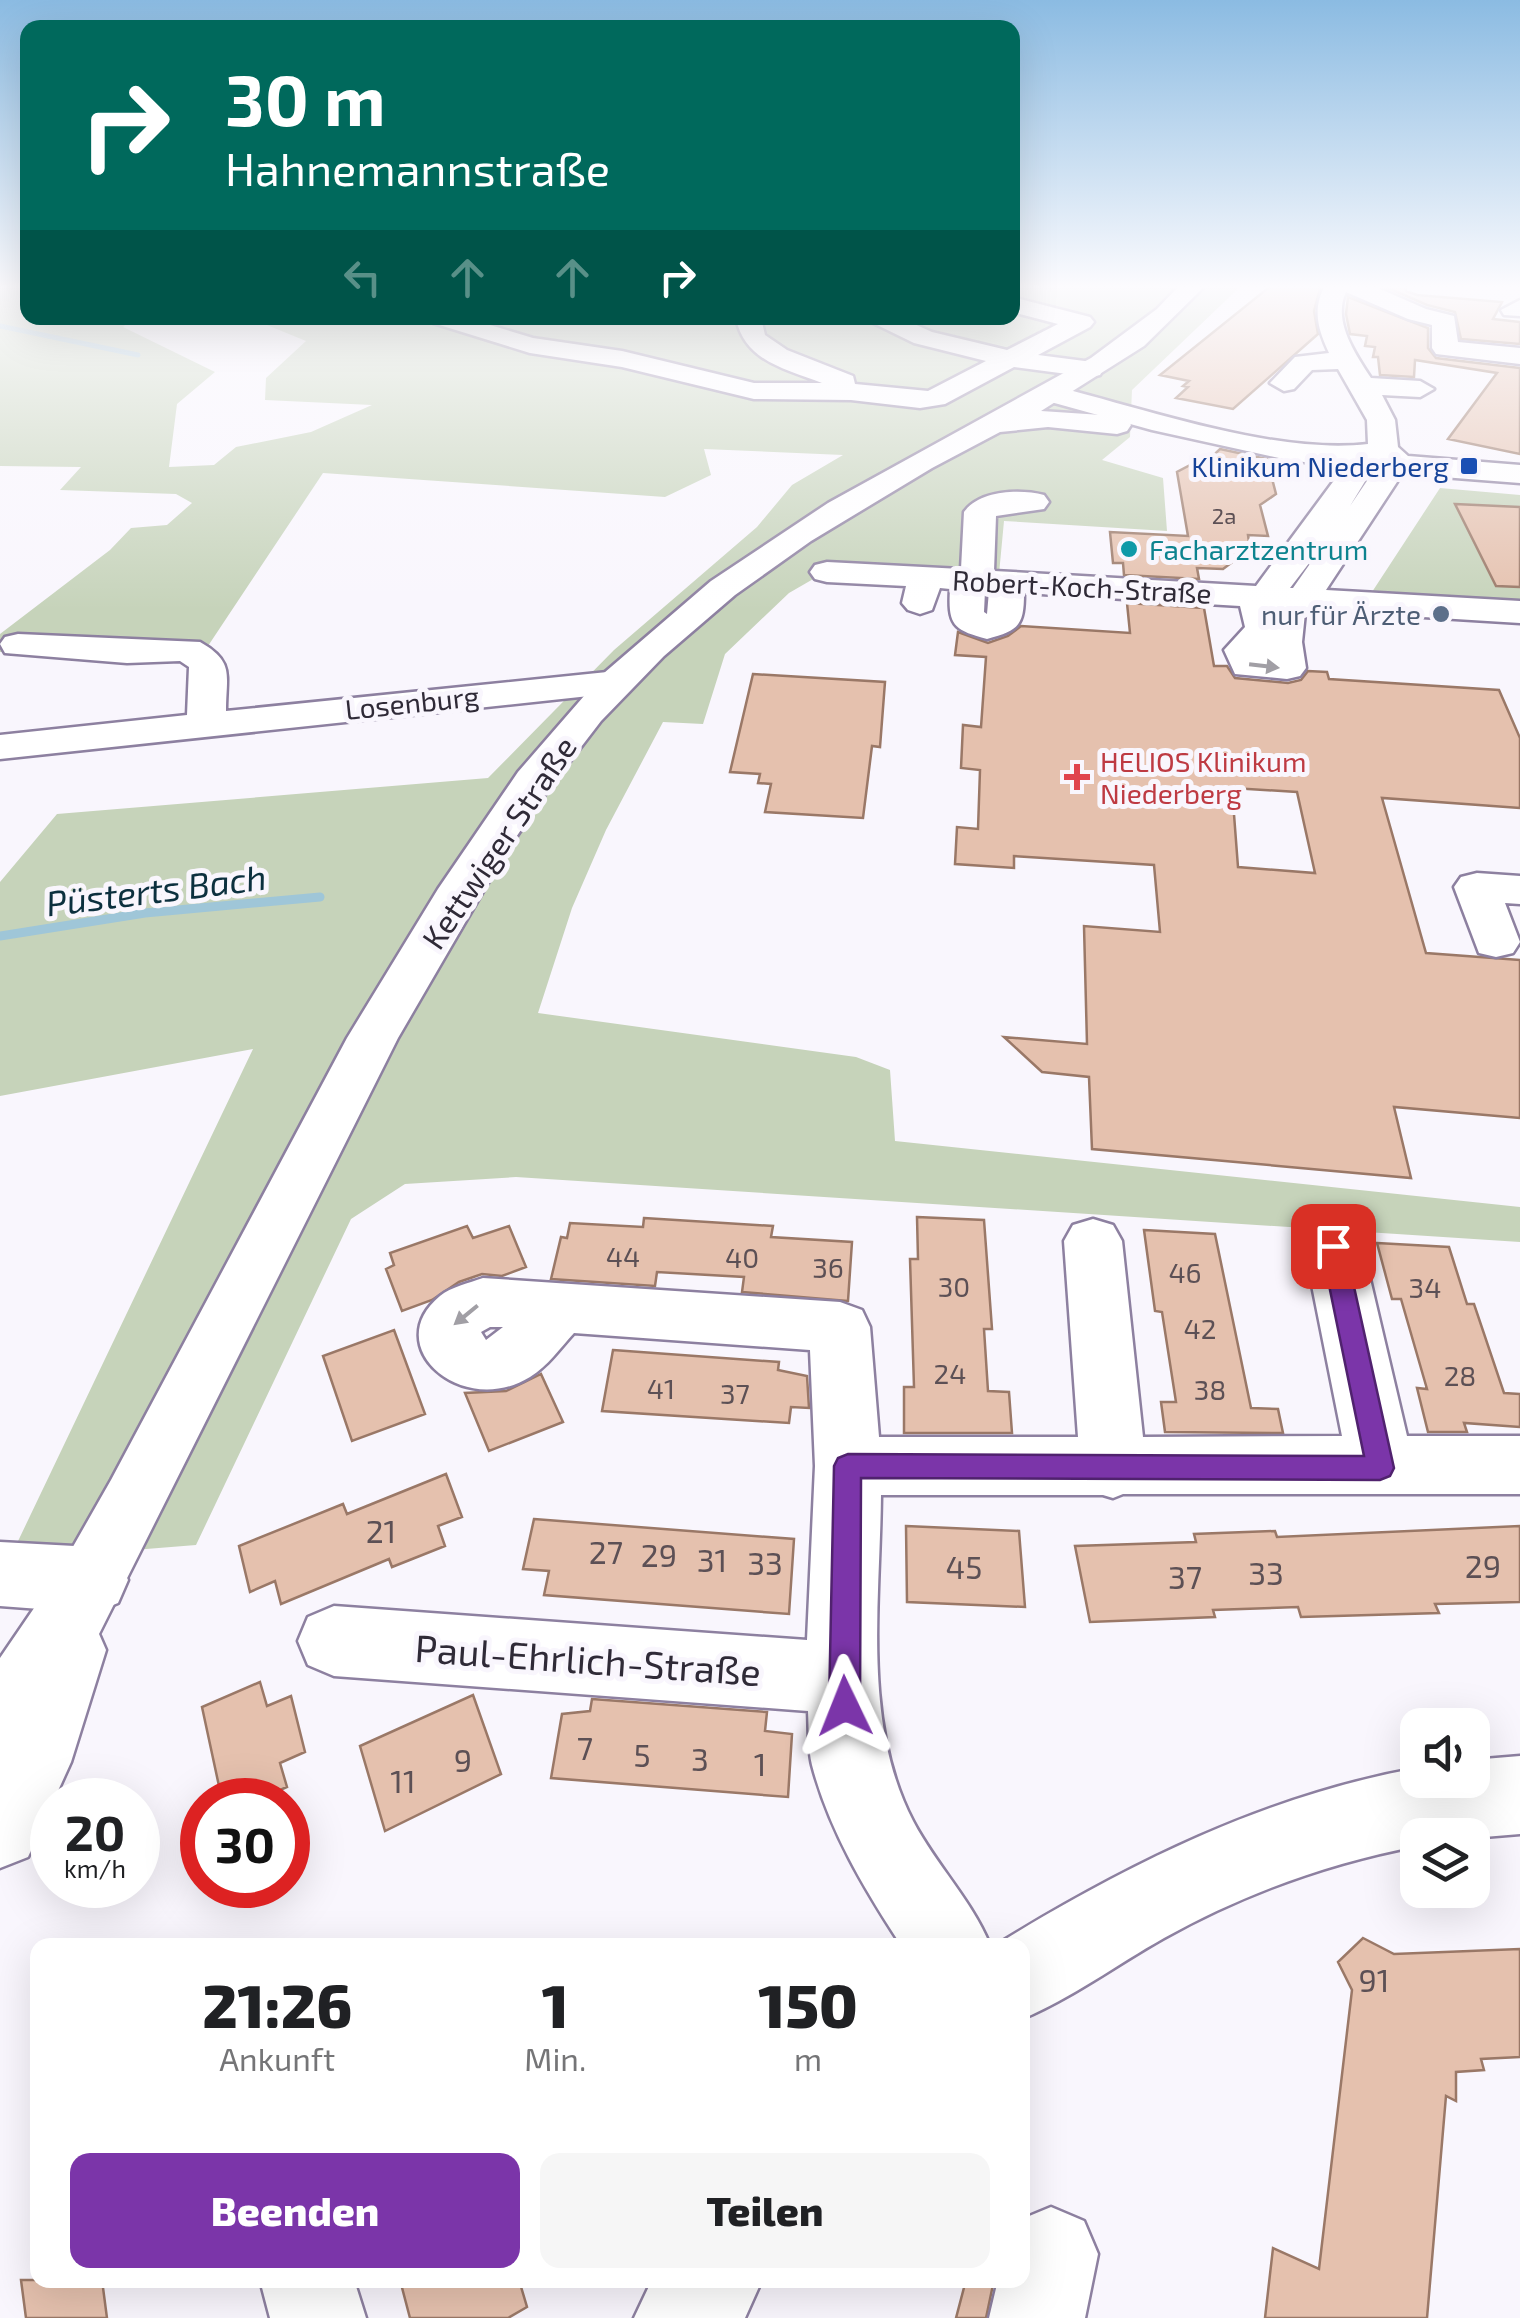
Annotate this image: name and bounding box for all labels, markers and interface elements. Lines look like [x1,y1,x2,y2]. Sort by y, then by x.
text: 30 m [225,56,386,140]
icon: right [60,60,190,190]
text: Hahnemannstraße [225,141,610,195]
icon: left [335,250,390,305]
icon: ahead [440,250,495,305]
icon: ahead [545,250,600,305]
icon: right [650,250,705,305]
place label: Klinikum Niederberg [1191,449,1449,483]
marker: Klinikum Niederberg [1458,455,1480,477]
house number: 2a [1212,502,1236,528]
place label: Facharztzentrum [1149,532,1368,566]
marker: Facharztzentrum [1118,538,1140,560]
street label: Robert-Koch-Straße [952,562,1212,610]
place label: nur für Ärzte [1261,597,1421,631]
marker: nur für Ärzte [1430,603,1452,625]
one-way arrow [1249,658,1281,674]
street label: Losenburg [343,678,481,726]
street label: Kettwiger Straße [413,729,583,955]
place label: HELIOS Klinikum Niederberg [1100,744,1307,810]
marker: HELIOS Klinikum Niederberg [1064,764,1090,790]
water label: Püsterts Bach [43,855,269,923]
pin [1291,1204,1376,1289]
icon: arrive [1306,1219,1361,1274]
house number: 44 [606,1239,640,1273]
house number: 40 [725,1240,759,1274]
house number: 36 [812,1250,844,1284]
house number: 46 [1168,1255,1202,1289]
house number: 30 [938,1269,970,1303]
house number: 34 [1409,1270,1441,1304]
one-way arrow [453,1303,479,1325]
house number: 42 [1184,1311,1216,1345]
house number: 24 [934,1356,966,1390]
house number: 28 [1444,1358,1476,1392]
house number: 41 [647,1371,675,1405]
house number: 38 [1194,1372,1226,1406]
house number: 37 [720,1376,750,1410]
house number: 21 [366,1511,396,1549]
house number: 27 [589,1532,623,1570]
house number: 29 [641,1535,677,1573]
house number: 31 [697,1540,727,1578]
house number: 33 [747,1543,783,1581]
house number: 29 [1465,1546,1501,1584]
house number: 45 [946,1547,982,1585]
house number: 33 [1248,1553,1284,1591]
house number: 37 [1168,1557,1202,1595]
street label: Paul-Ehrlich-Straße [413,1624,763,1694]
position arrow [793,1654,897,1758]
map controls [1400,1708,1490,1908]
button: sound [1400,1708,1490,1798]
house number: 7 [577,1728,593,1766]
house number: 5 [633,1735,651,1773]
house number: 3 [691,1739,709,1777]
house number: 9 [454,1740,472,1778]
house number: 1 [754,1744,766,1782]
house number: 11 [390,1761,416,1799]
speed limit sign: 30 [180,1778,310,1908]
text: 20 [65,1801,125,1861]
button: layers [1400,1818,1490,1908]
text: km/h [64,1853,126,1883]
house number: 91 [1358,1960,1390,1998]
text: 21:26 [202,1968,352,2040]
text: 1 [542,1968,569,2040]
text: 150 [758,1968,858,2040]
text: Ankunft [219,2039,335,2077]
text: Min. [524,2039,586,2077]
text: m [794,2039,822,2077]
button: Beenden [70,2153,520,2268]
button: Teilen [540,2153,990,2268]

